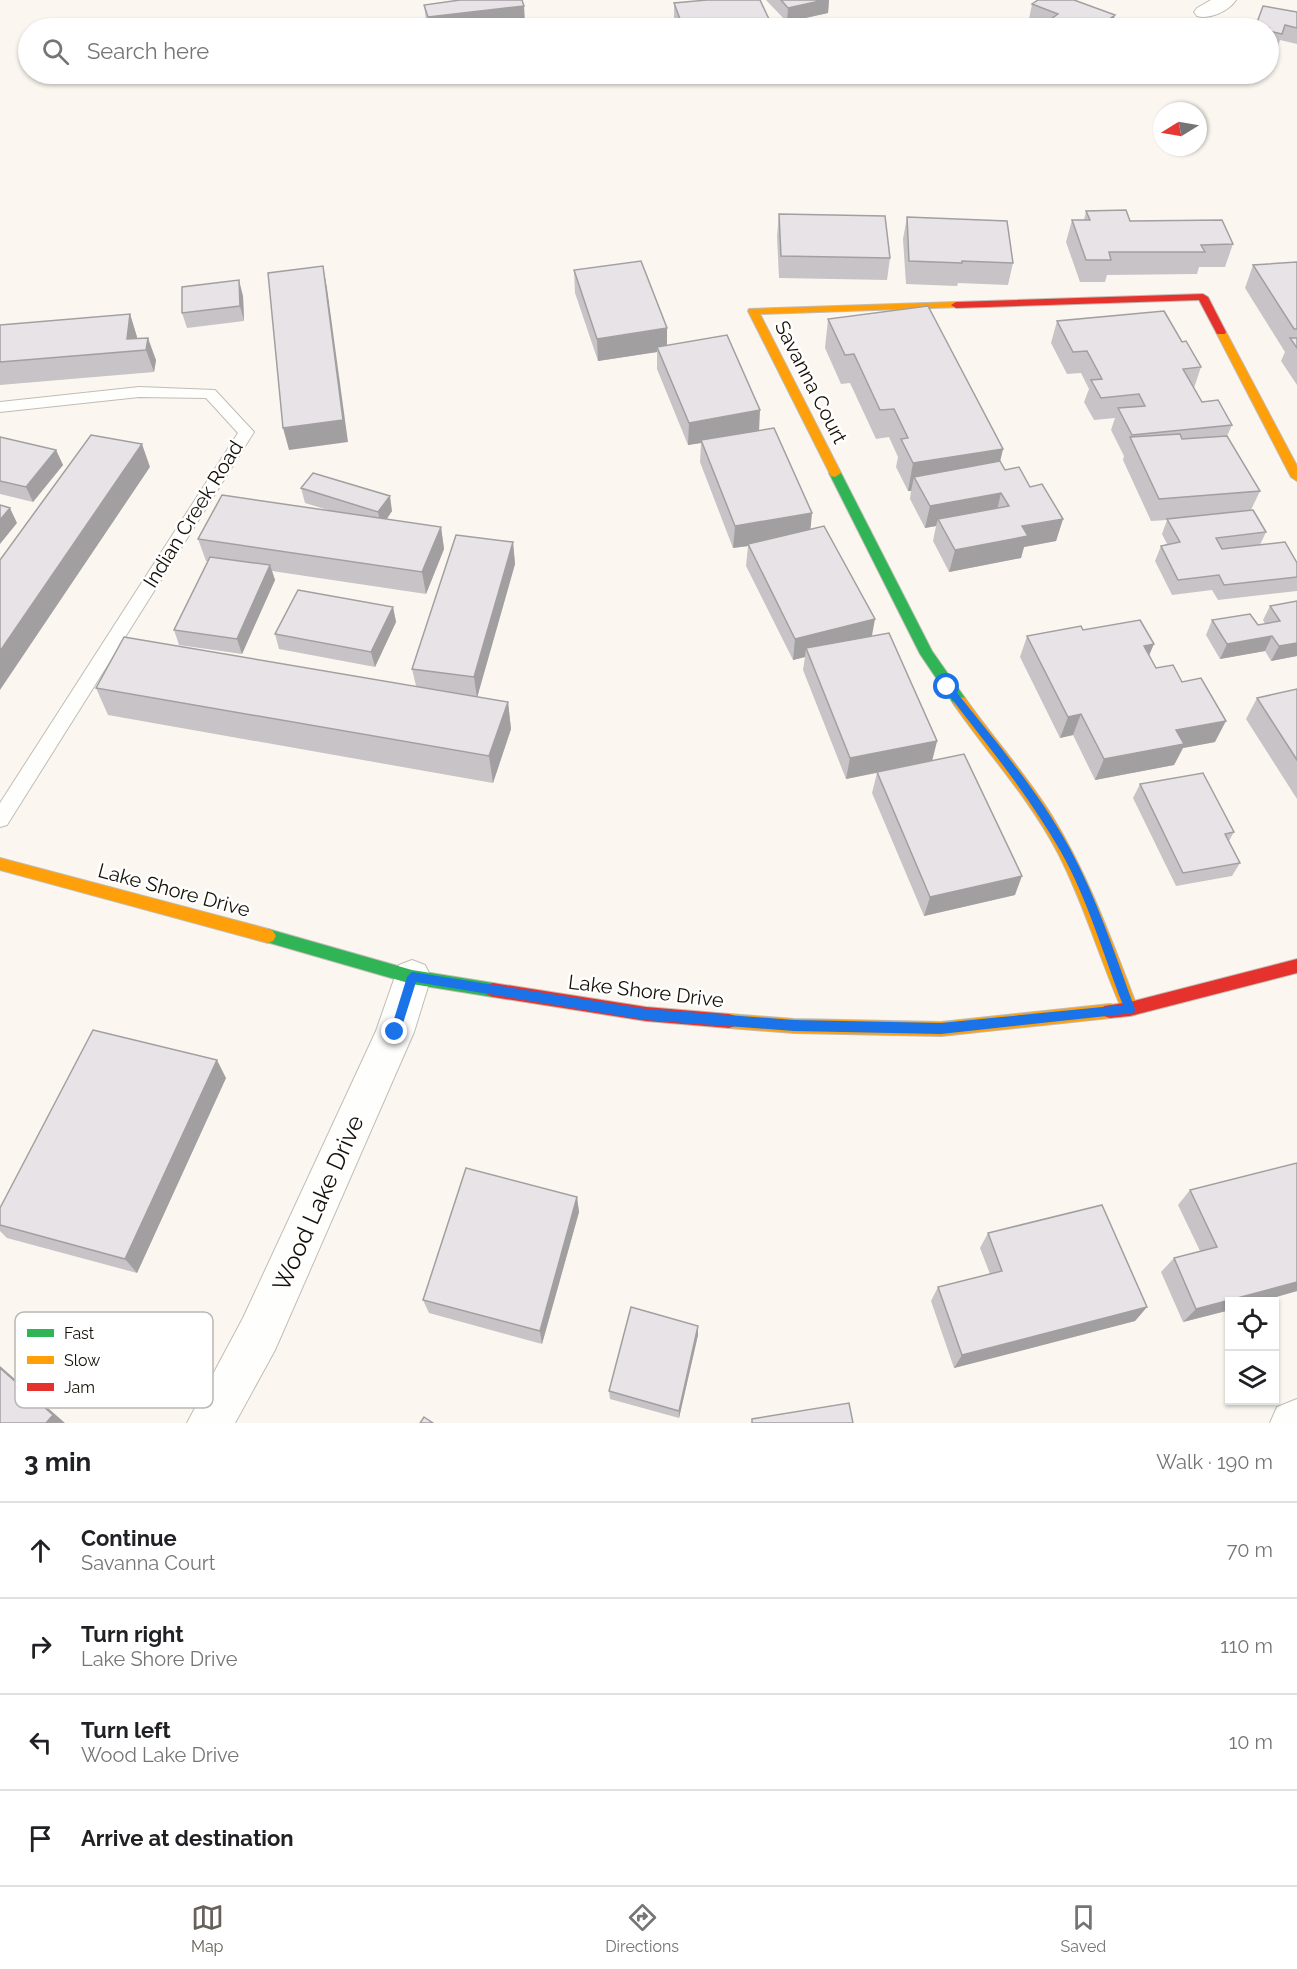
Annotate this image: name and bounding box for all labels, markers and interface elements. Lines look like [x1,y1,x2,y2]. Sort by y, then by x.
search box [18,18,1279,84]
icon: search [39,35,72,68]
text: Search here [87,38,209,64]
north arrow [1153,102,1207,156]
street label: Savanna Court [770,317,852,448]
street label: Indian Creek Road [138,436,248,592]
route start [933,673,959,699]
street label: Lake Shore Drive [95,858,253,922]
street label: Lake Shore Drive [567,970,725,1012]
route end [381,1018,407,1044]
street label: Wood Lake Drive [266,1110,370,1296]
map controls [1225,1297,1279,1405]
button: locate [1225,1297,1279,1351]
legend [15,1312,213,1408]
text: Fast [64,1324,95,1343]
text: Slow [64,1351,100,1370]
button: layers [1225,1351,1279,1405]
text: Jam [64,1378,95,1397]
text: 3 min [24,1447,91,1477]
text: Walk · 190 m [1156,1450,1273,1474]
text: Continue [81,1525,177,1551]
icon: ahead [24,1534,57,1567]
text: 70 m [1227,1538,1273,1562]
text: Savanna Court [81,1551,216,1575]
text: Turn right [81,1621,184,1647]
icon: right [24,1630,57,1663]
text: 110 m [1220,1634,1273,1658]
text: Lake Shore Drive [81,1647,237,1671]
text: Turn left [81,1717,171,1743]
icon: left [24,1726,57,1759]
text: 10 m [1229,1730,1273,1754]
text: Wood Lake Drive [81,1743,239,1767]
icon: arrive [24,1822,57,1855]
text: Arrive at destination [81,1825,294,1851]
tab: Map [191,1901,224,1956]
tab: Directions [605,1901,679,1956]
tab: Saved [1060,1901,1106,1956]

